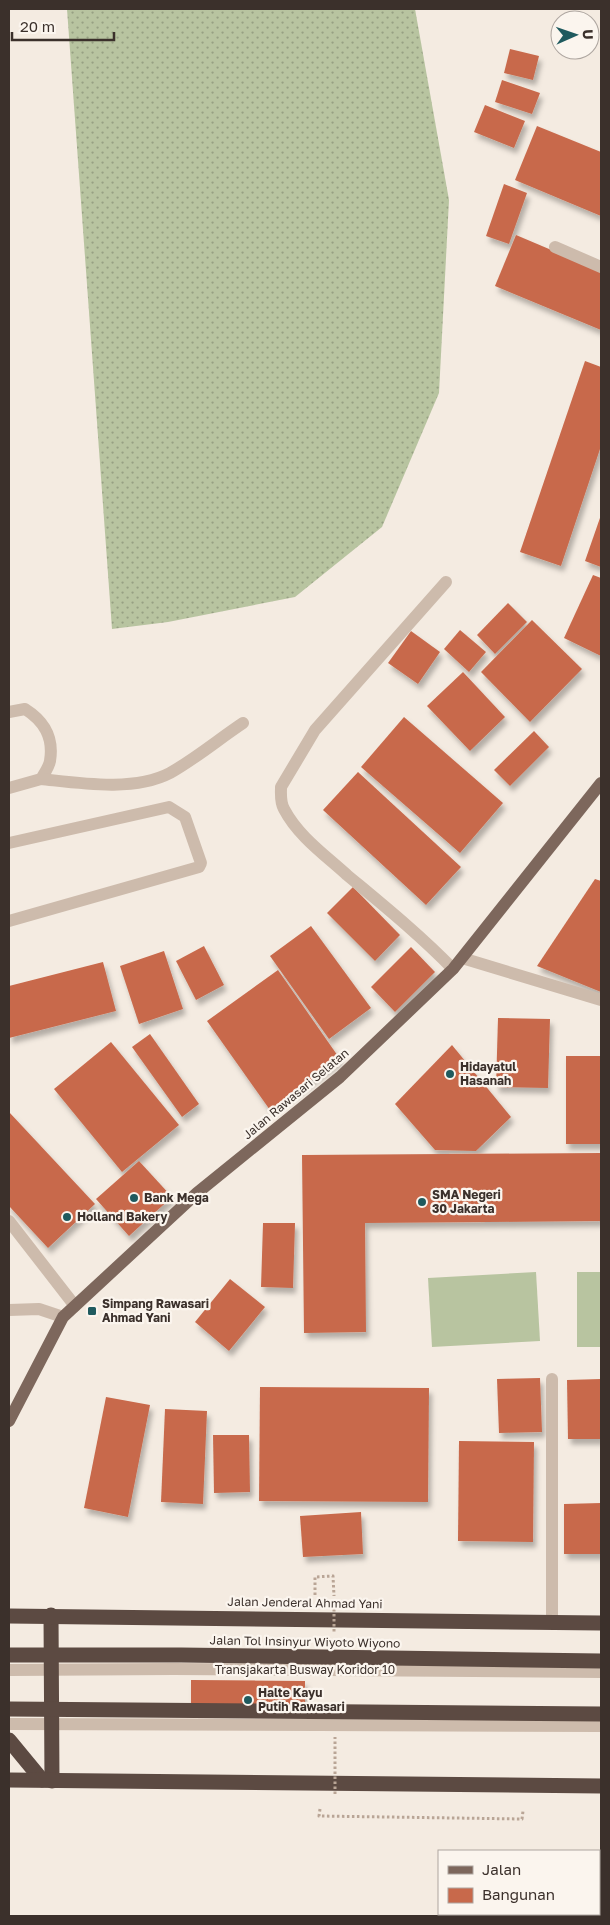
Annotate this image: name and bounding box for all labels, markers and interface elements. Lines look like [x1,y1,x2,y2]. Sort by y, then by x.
scale bar [12,10,115,42]
north arrow [550,10,600,60]
text: 20 m [20,17,55,35]
text: U [580,29,597,40]
street label: Jalan Rawasari Selatan [240,1045,352,1142]
place label: Hidayatul Hasanah [460,1059,516,1088]
marker: Hidayatul Hasanah [444,1068,456,1080]
place label: SMA Negeri 30 Jakarta [432,1187,501,1216]
place label: Bank Mega [144,1190,209,1205]
marker: Bank Mega [128,1192,140,1204]
marker: SMA Negeri 30 Jakarta [416,1196,428,1208]
place label: Holland Bakery [77,1209,168,1224]
marker: Holland Bakery [61,1211,73,1223]
place label: Simpang Rawasari Ahmad Yani [102,1296,209,1325]
marker: Simpang Rawasari Ahmad Yani [86,1305,98,1317]
street label: Jalan Jenderal Ahmad Yani [227,1594,383,1611]
street label: Jalan Tol Insinyur Wiyoto Wiyono [210,1632,401,1651]
street label: Transjakarta Busway Koridor 10 [215,1662,395,1677]
place label: Halte Kayu Putih Rawasari [258,1685,345,1714]
marker: Halte Kayu Putih Rawasari [242,1694,254,1706]
legend [438,1850,600,1915]
text: Jalan [482,1860,521,1878]
text: Bangunan [482,1885,555,1903]

